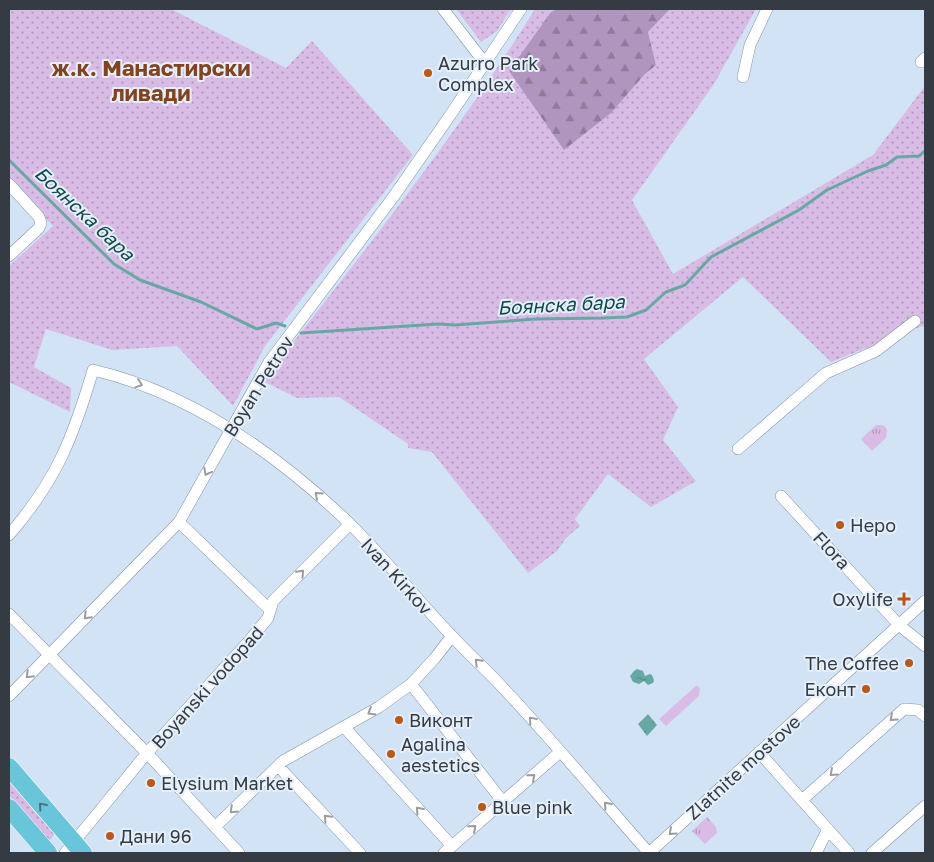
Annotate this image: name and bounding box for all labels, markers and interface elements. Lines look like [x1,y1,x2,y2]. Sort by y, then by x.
place label: Azurro Park Complex [438,52,538,95]
district label: ж.к. Манастирски ливади [51,54,251,106]
marker: Azurro Park Complex [422,67,434,79]
water label: Боянска бара [31,161,140,266]
water label: Боянска бара [497,289,627,319]
street label: Boyan Petrov [218,332,298,440]
one-way arrow [135,378,143,388]
one-way arrow [203,466,213,475]
one-way arrow [314,492,323,501]
place label: Неро [850,514,896,536]
marker: Неро [834,519,846,531]
street label: Flora [809,526,855,574]
street label: Ivan Kirkov [357,533,437,619]
one-way arrow [295,569,304,578]
place label: Oxylife [832,588,893,610]
marker: Oxylife [897,592,911,606]
one-way arrow [84,611,93,620]
street label: Boyanski vodopad [146,621,268,753]
place label: The Coffee [805,652,899,674]
marker: The Coffee [903,657,915,669]
one-way arrow [475,659,484,668]
one-way arrow [26,669,35,678]
place label: Еконт [804,678,856,700]
marker: Еконт [860,683,872,695]
one-way arrow [368,706,377,716]
place label: Виконт [409,709,473,731]
street label: Zlatnite mostove [681,710,805,824]
one-way arrow [889,713,898,722]
marker: Виконт [393,714,405,726]
one-way arrow [529,717,538,726]
place label: Agalina aestetics [401,733,480,776]
marker: Agalina aestetics [385,748,397,760]
one-way arrow [830,767,839,776]
place label: Elysium Market [161,772,293,794]
one-way arrow [526,774,535,783]
marker: Elysium Market [145,777,157,789]
place label: Blue pink [492,796,573,818]
marker: Blue pink [476,801,488,813]
one-way arrow [603,801,612,810]
one-way arrow [39,802,48,811]
one-way arrow [229,804,238,813]
one-way arrow [416,806,425,815]
one-way arrow [324,814,333,823]
one-way arrow [468,824,477,833]
place label: Дани 96 [120,825,192,847]
one-way arrow [668,826,677,835]
marker: Дани 96 [104,830,116,842]

